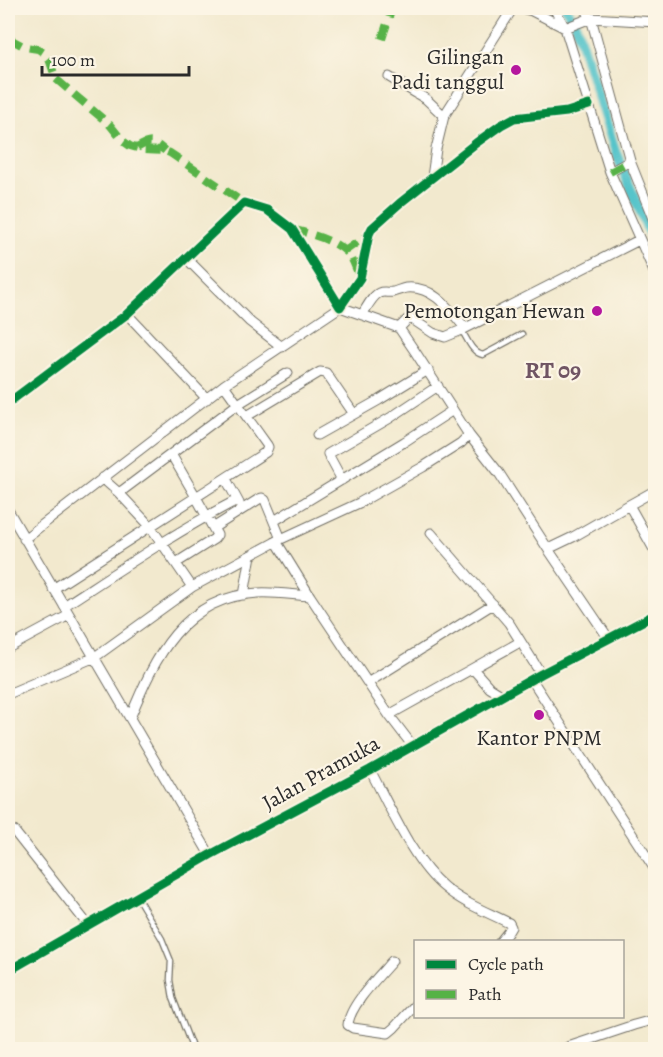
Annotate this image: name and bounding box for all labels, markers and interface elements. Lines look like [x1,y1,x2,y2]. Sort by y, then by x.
scale bar [42,39,189,77]
place label: Gilingan Padi tanggul [391,42,504,97]
text: 100 m [51,48,95,72]
marker: Gilingan Padi tanggul [509,63,523,77]
place label: Pemotongan Hewan [404,296,585,326]
marker: Pemotongan Hewan [590,304,604,318]
district label: RT 09 [525,354,581,386]
marker: Kantor PNPM [532,708,546,722]
place label: Kantor PNPM [476,723,602,753]
street label: Jalan Pramuka [257,728,386,818]
legend [414,940,624,1018]
text: Cycle path [468,952,544,976]
text: Path [468,982,502,1006]

